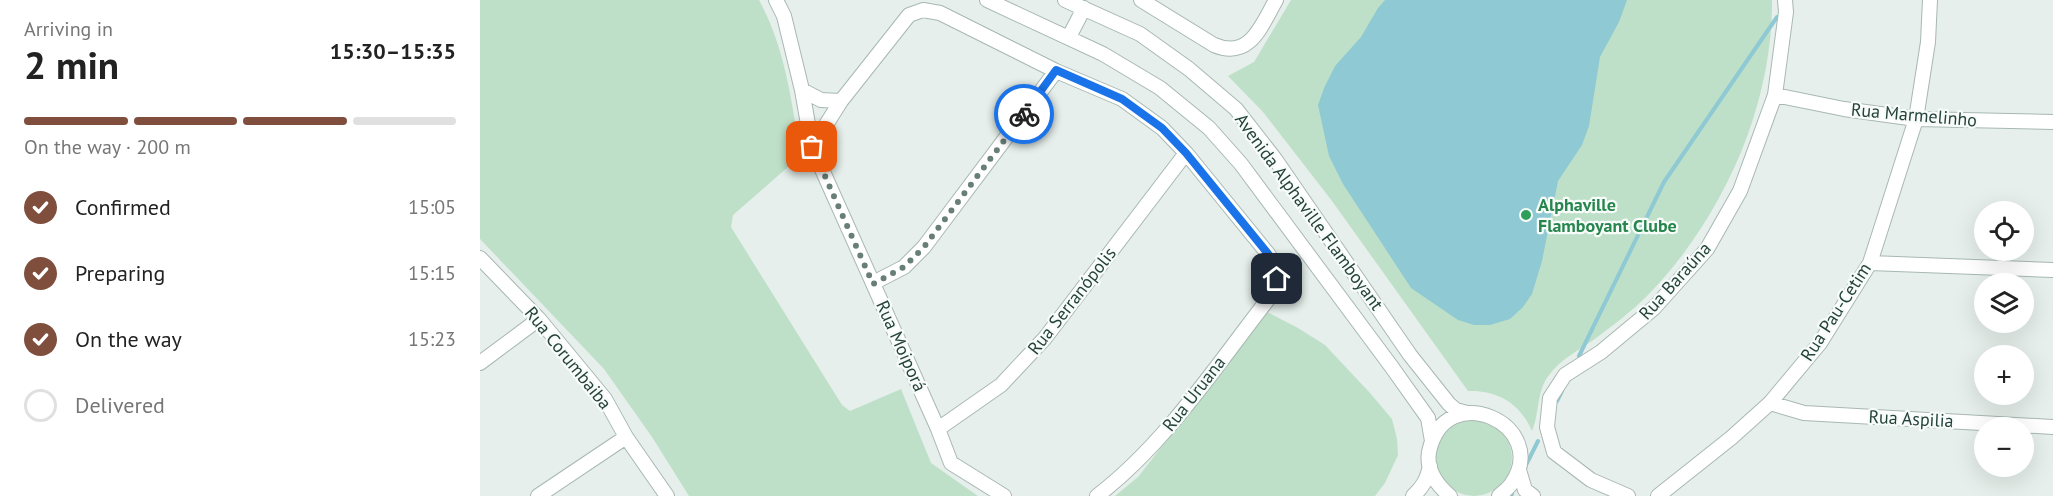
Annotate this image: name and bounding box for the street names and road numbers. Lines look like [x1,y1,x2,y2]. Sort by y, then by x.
street label: Rua Marmelinho [1850,98,1978,131]
street label: Avenida Alphaville Flamboyant [1230,109,1389,315]
street label: Rua Baraúna [1634,237,1716,324]
street label: Rua Serranópolis [1022,242,1121,359]
street label: Rua Pau-Cetim [1795,258,1876,365]
street label: Rua Moiporá [871,297,932,395]
street label: Rua Corumbaiba [520,302,617,414]
street label: Rua Uruana [1157,351,1230,436]
street label: Rua Aspilia [1868,405,1954,432]

